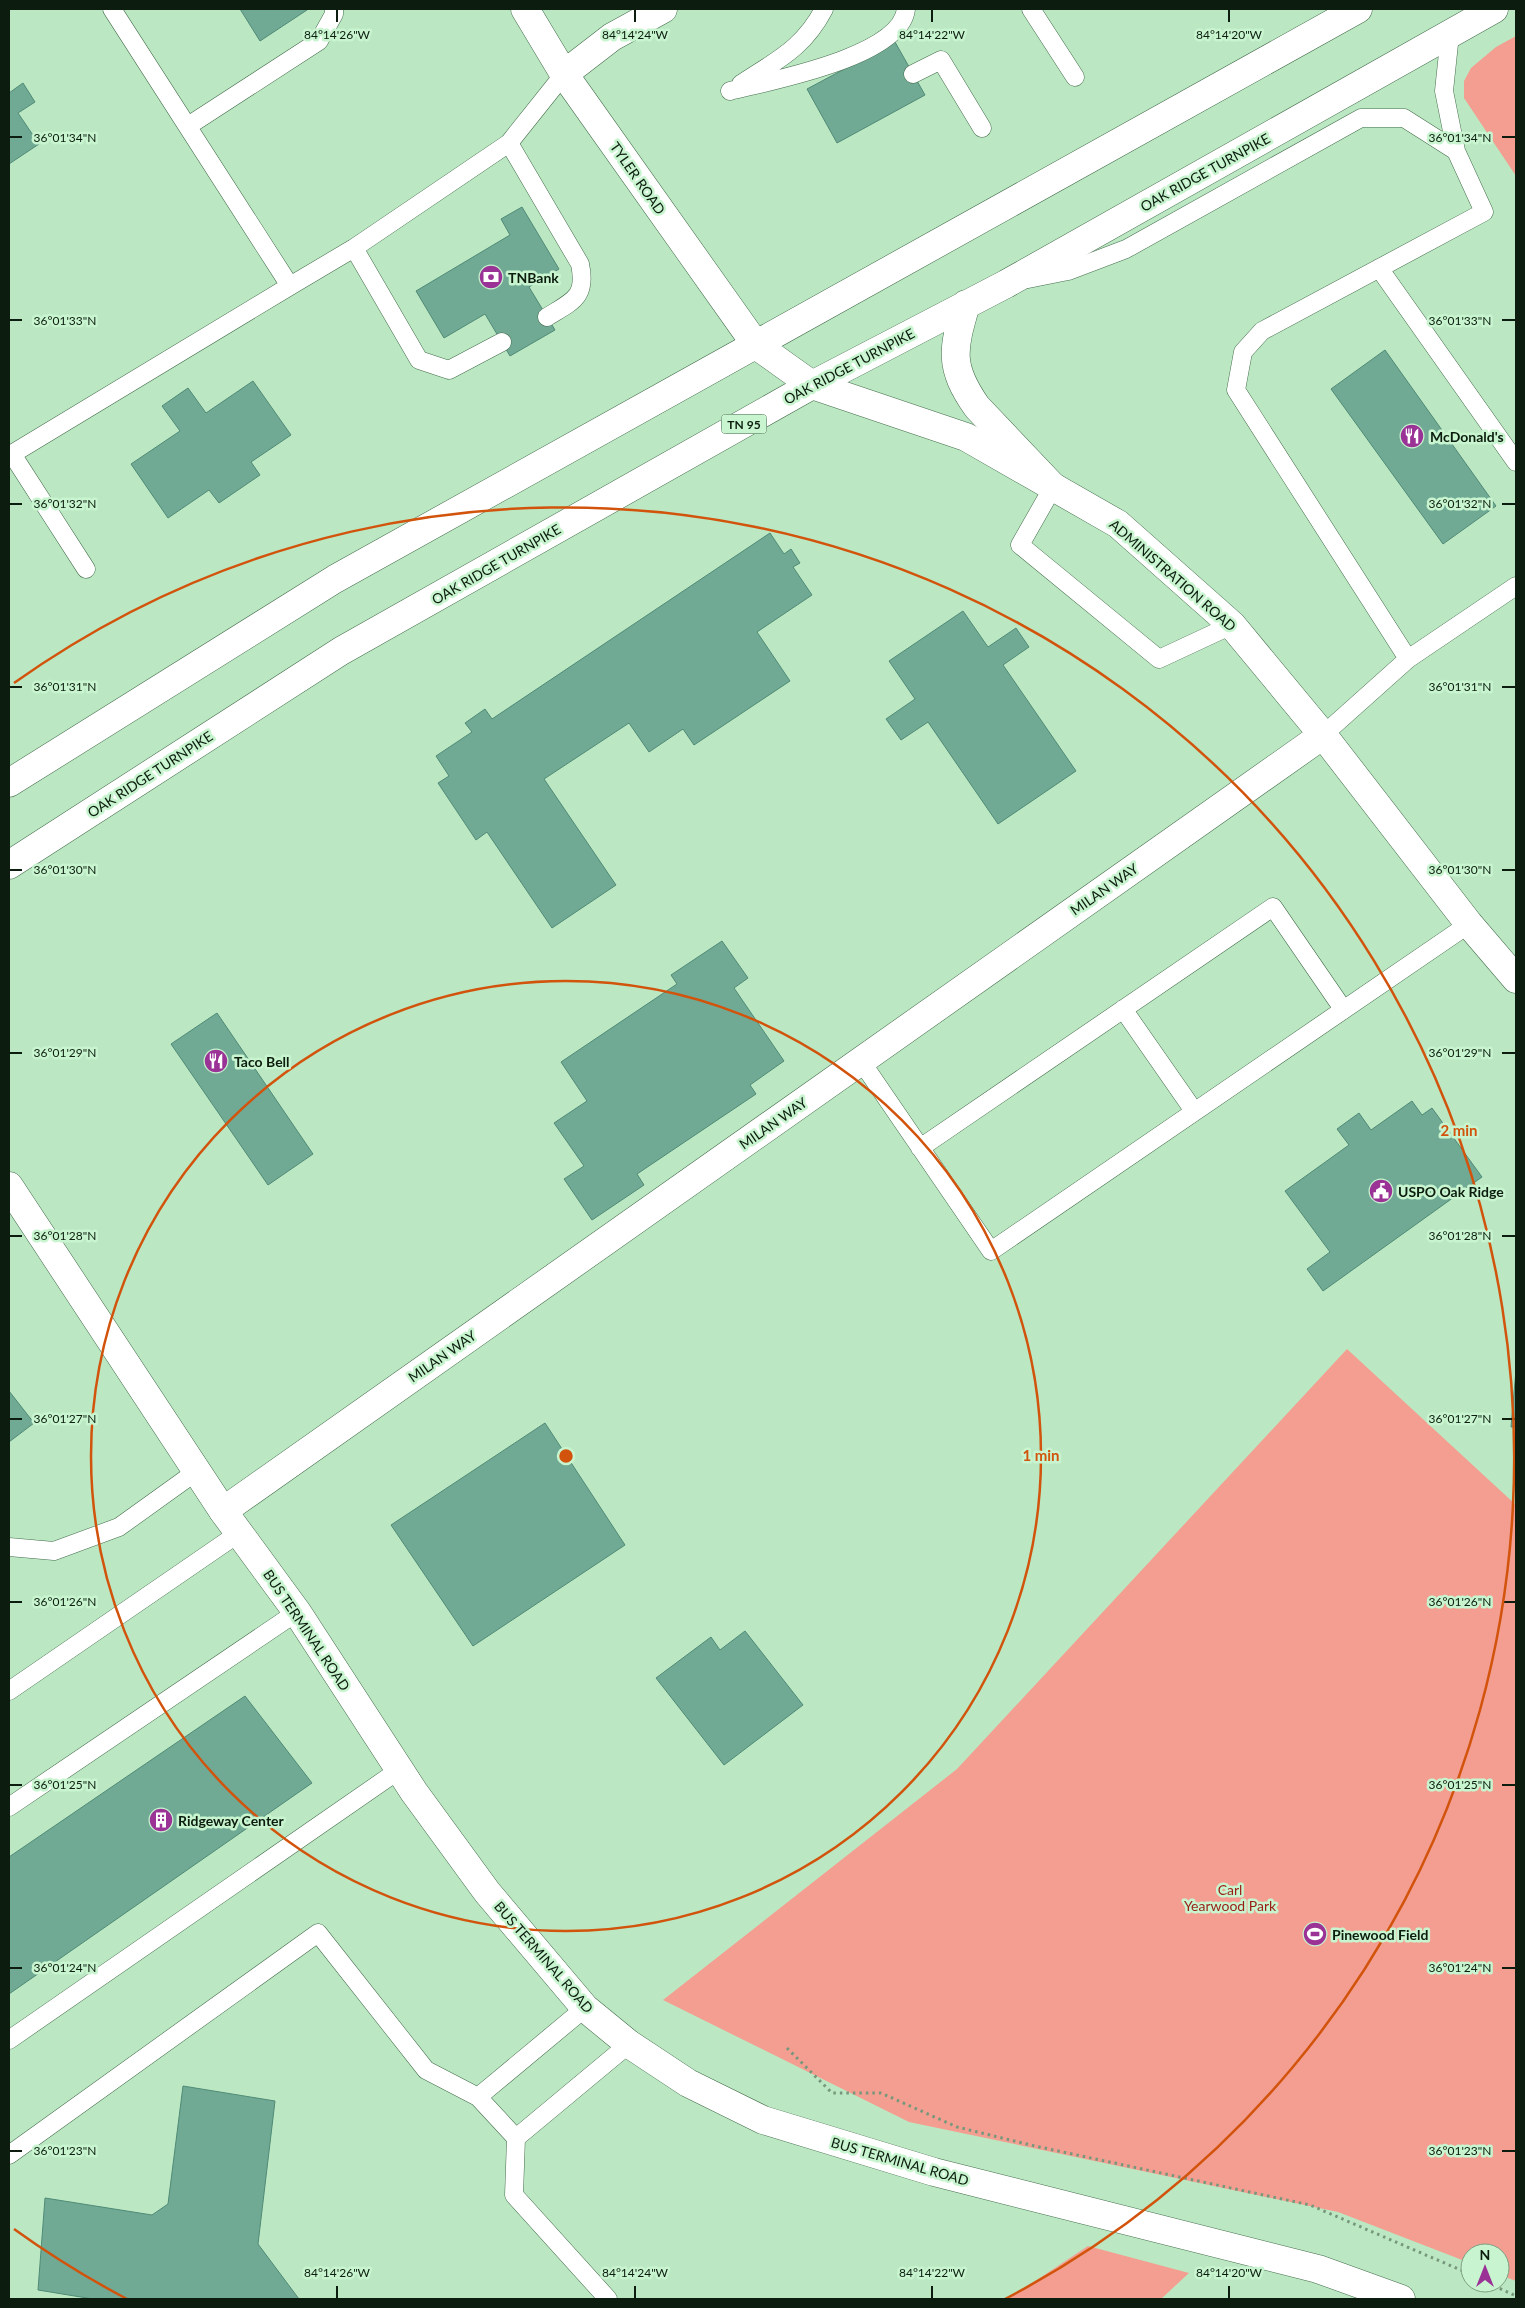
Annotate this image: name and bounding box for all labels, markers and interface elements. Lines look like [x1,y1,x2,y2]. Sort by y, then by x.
text: 84°14'26"W [304,27,371,42]
text: 84°14'24"W [602,27,669,42]
text: 84°14'22"W [899,27,966,42]
text: 84°14'20"W [1196,27,1263,42]
street label: OAK RIDGE TURNPIKE [1137,129,1273,215]
text: 36°01'34"N [34,130,96,145]
text: 36°01'34"N [1429,130,1491,145]
street label: TYLER ROAD [607,139,669,217]
bank icon: TNBank [478,264,504,290]
place label: TNBank [508,269,559,286]
text: 36°01'33"N [34,313,96,328]
text: 36°01'33"N [1429,313,1491,328]
street label: OAK RIDGE TURNPIKE [781,324,917,408]
road number: TN 95 [722,414,766,434]
restaurant icon: McDonald's [1399,423,1425,449]
place label: McDonald's [1430,428,1504,445]
text: 36°01'32"N [34,496,96,511]
text: 36°01'32"N [1429,496,1491,511]
street label: ADMINISTRATION ROAD [1106,515,1240,635]
street label: OAK RIDGE TURNPIKE [429,520,563,608]
text: 36°01'31"N [34,679,96,694]
text: 36°01'31"N [1429,679,1491,694]
street label: OAK RIDGE TURNPIKE [84,727,216,821]
street label: MILAN WAY [1067,859,1141,919]
text: 36°01'30"N [34,862,96,877]
text: 36°01'30"N [1429,862,1491,877]
text: 36°01'29"N [34,1045,96,1060]
text: 36°01'29"N [1429,1045,1491,1060]
restaurant icon: Taco Bell [203,1048,229,1074]
place label: Taco Bell [234,1053,290,1070]
street label: MILAN WAY [736,1093,810,1153]
text: 2 min [1440,1121,1478,1139]
public building icon: USPO Oak Ridge [1368,1178,1394,1204]
place label: USPO Oak Ridge [1398,1183,1504,1200]
text: 36°01'28"N [34,1228,96,1243]
text: 36°01'28"N [1429,1228,1491,1243]
street label: MILAN WAY [405,1326,479,1386]
text: 36°01'27"N [34,1411,96,1426]
text: 36°01'27"N [1429,1411,1491,1426]
text: 1 min [1022,1446,1060,1464]
centre of rings [557,1447,575,1465]
street label: BUS TERMINAL ROAD [260,1566,354,1694]
text: 36°01'26"N [34,1594,96,1609]
text: 36°01'26"N [1429,1594,1491,1609]
text: 36°01'25"N [34,1777,96,1792]
text: 36°01'25"N [1429,1777,1491,1792]
building icon: Ridgeway Center [148,1807,174,1833]
place label: Ridgeway Center [178,1812,285,1829]
park label: Carl Yearwood Park [1184,1881,1277,1914]
street label: BUS TERMINAL ROAD [491,1898,597,2016]
sports icon: Pinewood Field [1302,1921,1328,1947]
place label: Pinewood Field [1332,1926,1428,1943]
text: 36°01'24"N [34,1960,96,1975]
text: 36°01'24"N [1429,1960,1491,1975]
street label: BUS TERMINAL ROAD [829,2133,971,2189]
text: 36°01'23"N [34,2143,96,2158]
text: 36°01'23"N [1429,2143,1491,2158]
north arrow [1460,2243,1510,2293]
text: N [1480,2246,1490,2263]
text: 84°14'26"W [304,2265,371,2280]
text: 84°14'24"W [602,2265,669,2280]
text: 84°14'22"W [899,2265,966,2280]
text: 84°14'20"W [1196,2265,1263,2280]

